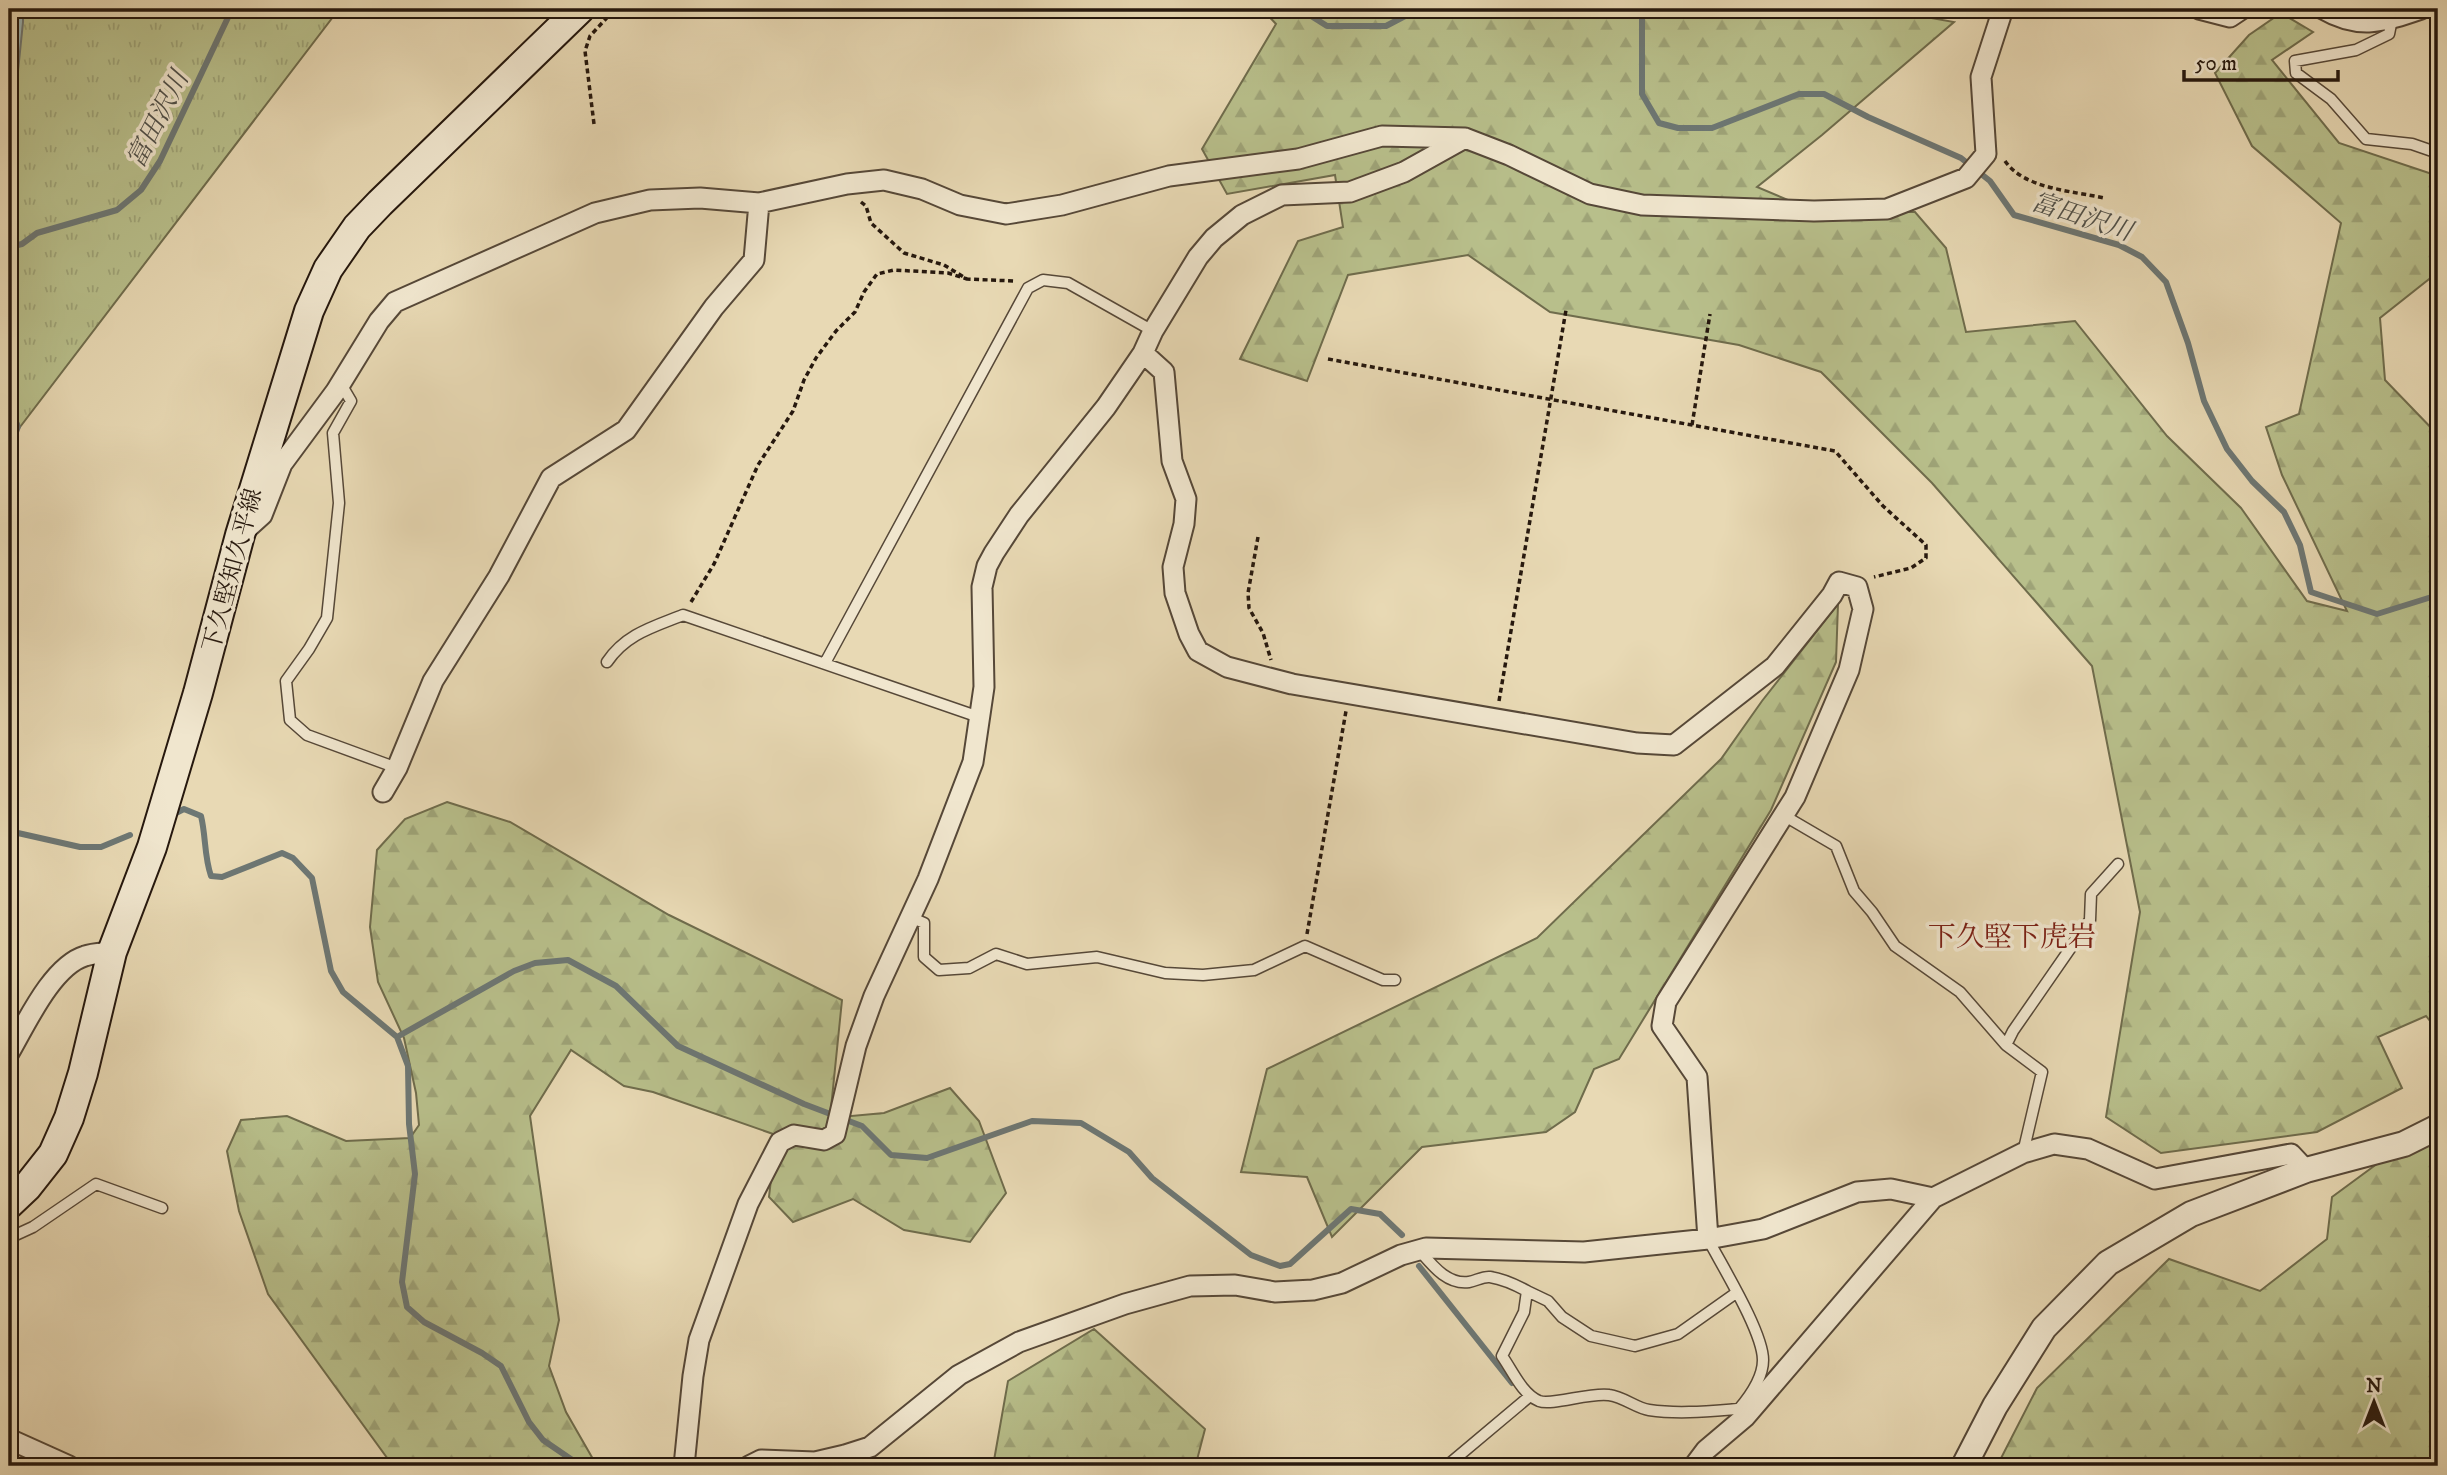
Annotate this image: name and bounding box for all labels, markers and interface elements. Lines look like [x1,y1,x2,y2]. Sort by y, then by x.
scale bar [2184,38,2338,82]
text: 50 m [2195,51,2237,77]
water label: 富田沢川 [120,63,198,174]
water label: 富田沢川 [2027,186,2139,250]
street label: 下久堅知久平線 [197,485,269,655]
district label: 下久堅下虎岩 [1928,920,2096,955]
north arrow [2338,1366,2408,1436]
text: N [2366,1375,2382,1398]

